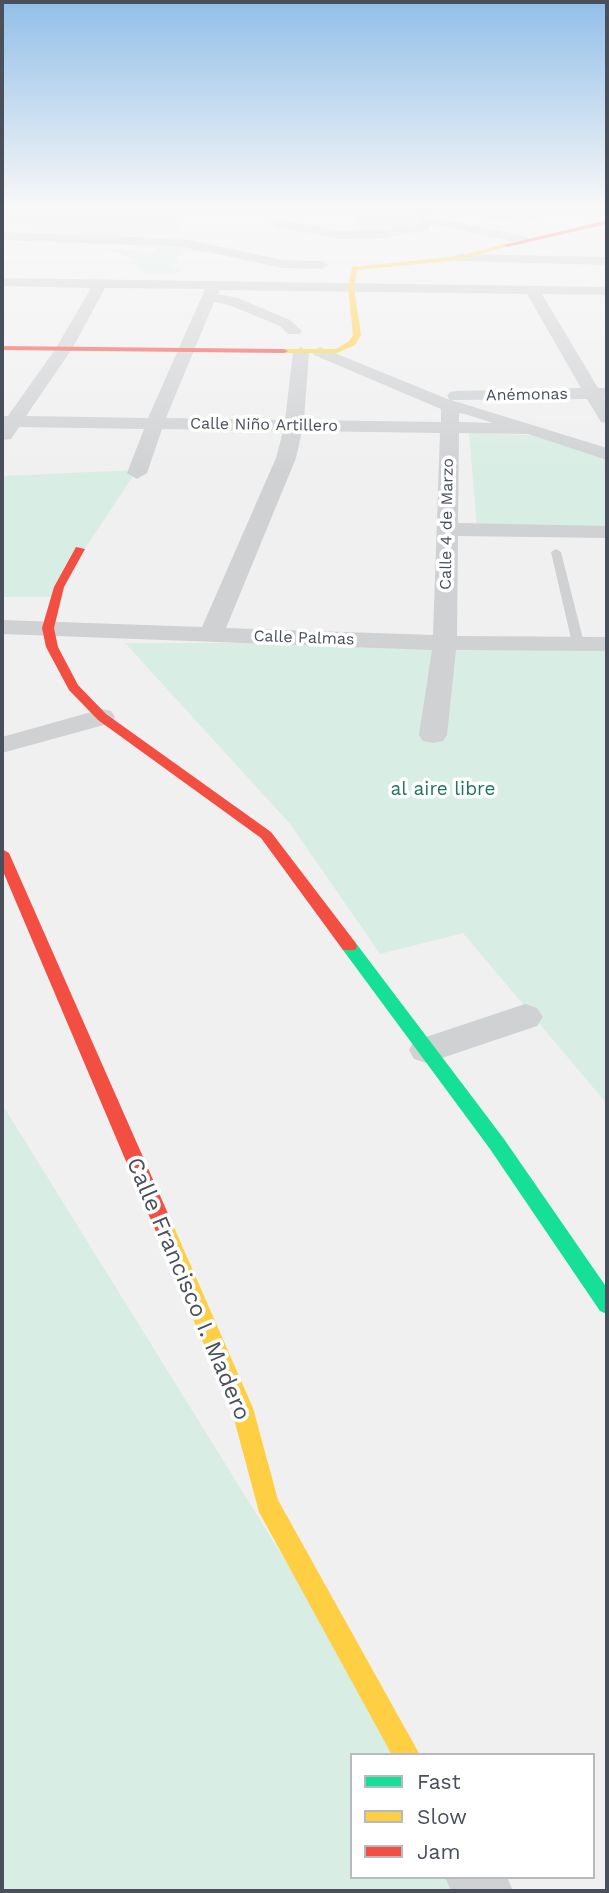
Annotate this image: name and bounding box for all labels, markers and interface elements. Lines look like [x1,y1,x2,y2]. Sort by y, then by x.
street label: Anémonas [486,385,568,405]
street label: Calle Niño Artillero [190,414,338,436]
street label: Calle 4 de Marzo [436,458,458,590]
street label: Calle Palmas [253,627,355,649]
park label: al aire libre [391,778,495,800]
street label: Calle Francisco I. Madero [120,1153,256,1425]
legend [350,1753,595,1879]
text: Fast [417,1769,461,1794]
text: Slow [417,1804,467,1829]
text: Jam [417,1839,460,1864]

